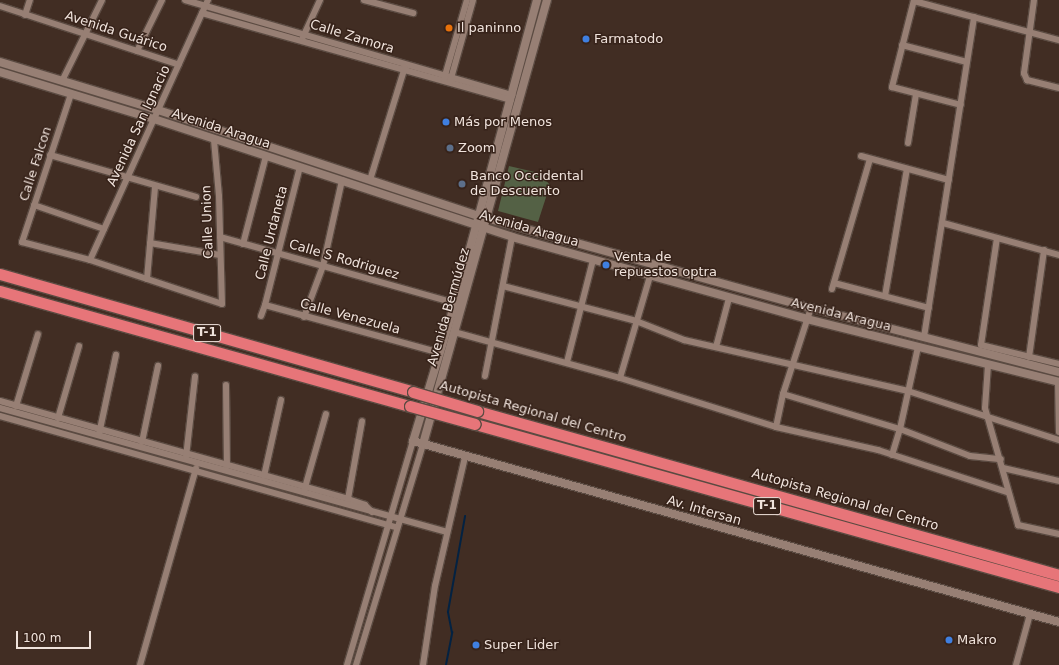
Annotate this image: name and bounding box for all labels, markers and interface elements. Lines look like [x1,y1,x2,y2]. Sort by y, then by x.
street label: Avenida Guárico [63,8,169,56]
street label: Calle Zamora [308,17,396,57]
place label: Il paninno [457,20,521,36]
marker: Il paninno [444,23,454,33]
place label: Farmatodo [594,31,663,47]
marker: Farmatodo [581,34,591,44]
street label: Avenida San Ignacio [104,63,174,189]
street label: Avenida Aragua [170,106,272,152]
place label: Más por Menos [454,114,552,130]
marker: Más por Menos [441,117,451,127]
street label: Calle Falcon [17,125,55,203]
place label: Zoom [458,140,495,156]
marker: Zoom [445,143,455,153]
place label: Banco Occidental de Descuento [470,169,584,200]
marker: Banco Occidental de Descuento [457,179,467,189]
street label: Calle Urdaneta [253,184,291,282]
street label: Calle Union [199,185,217,259]
street label: Avenida Aragua [477,207,581,251]
street label: Calle S Rodriguez [287,237,401,283]
street label: Avenida Bermúdez [425,246,473,368]
place label: Venta de repuestos optra [614,250,717,281]
marker: Venta de repuestos optra [601,260,611,270]
street label: Avenida Aragua [789,295,893,335]
street label: Calle Venezuela [298,296,402,338]
road number: T-1 [193,323,221,343]
street label: Autopista Regional del Centro [438,378,628,446]
street label: Autopista Regional del Centro [750,466,940,534]
street label: Av. Intersan [665,493,743,529]
road number: T-1 [753,496,781,516]
scale bar [18,623,93,649]
text: 100 m [23,631,61,645]
place label: Makro [957,632,997,648]
marker: Makro [944,635,954,645]
place label: Super Lider [484,637,559,653]
marker: Super Lider [471,640,481,650]

